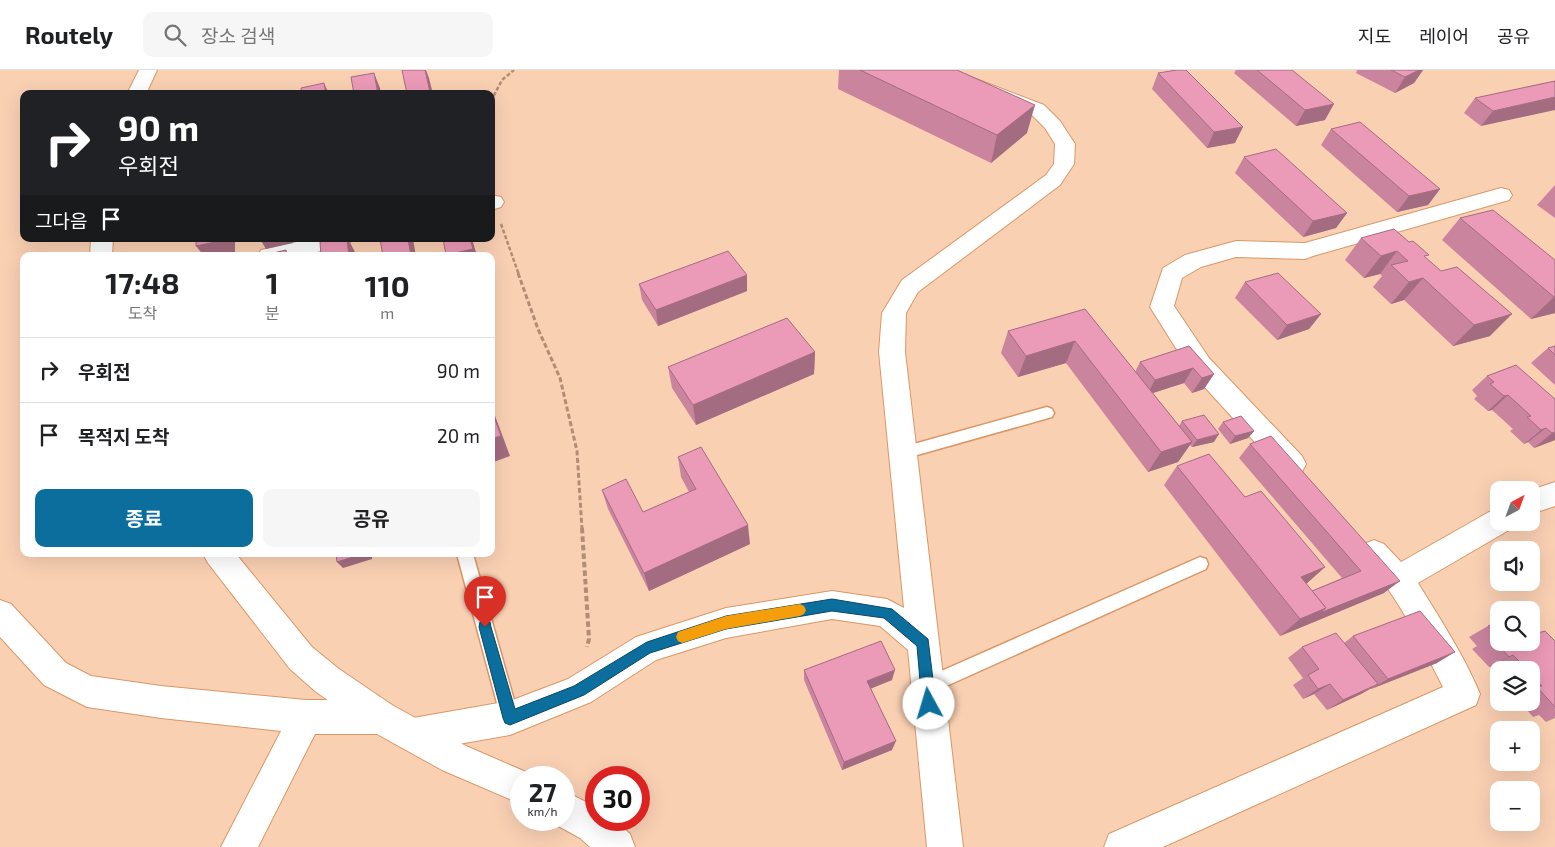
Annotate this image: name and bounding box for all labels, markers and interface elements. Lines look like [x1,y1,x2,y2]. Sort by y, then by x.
search box [143,12,493,57]
text: Routely [25,20,113,49]
icon: search [161,21,189,49]
text: 장소 검색 [201,24,275,47]
text: 지도 [1358,25,1391,47]
text: 레이어 [1419,25,1469,47]
text: 공유 [1497,25,1530,47]
text: 90 m [118,106,199,148]
icon: right [35,110,100,175]
text: 우회전 [118,152,179,178]
icon: arrive [97,205,125,233]
text: 그다음 [35,209,87,232]
text: 17:48 [105,264,180,300]
text: 1 [266,264,279,300]
text: 110 [365,267,410,303]
text: 도착 [128,303,157,322]
text: 분 [265,303,280,322]
text: m [380,303,394,322]
icon: right [35,356,63,384]
text: 90 m [437,359,480,382]
text: 우회전 [78,360,130,383]
icon: arrive [35,421,63,449]
text: 20 m [437,424,480,447]
text: 목적지 도착 [78,425,170,448]
north arrow [1490,481,1540,531]
map controls [1490,481,1540,831]
button: 종료 [35,489,253,547]
button: 공유 [263,489,480,547]
button: sound [1490,541,1540,591]
pin [464,576,506,627]
icon: arrive [471,583,499,611]
button: search [1490,601,1540,651]
button: layers [1490,661,1540,711]
position arrow [902,677,954,729]
button: + [1490,721,1540,771]
speed limit sign: 30 [585,766,650,831]
text: 27 [529,777,556,807]
button: − [1490,781,1540,831]
text: km/h [528,804,557,818]

